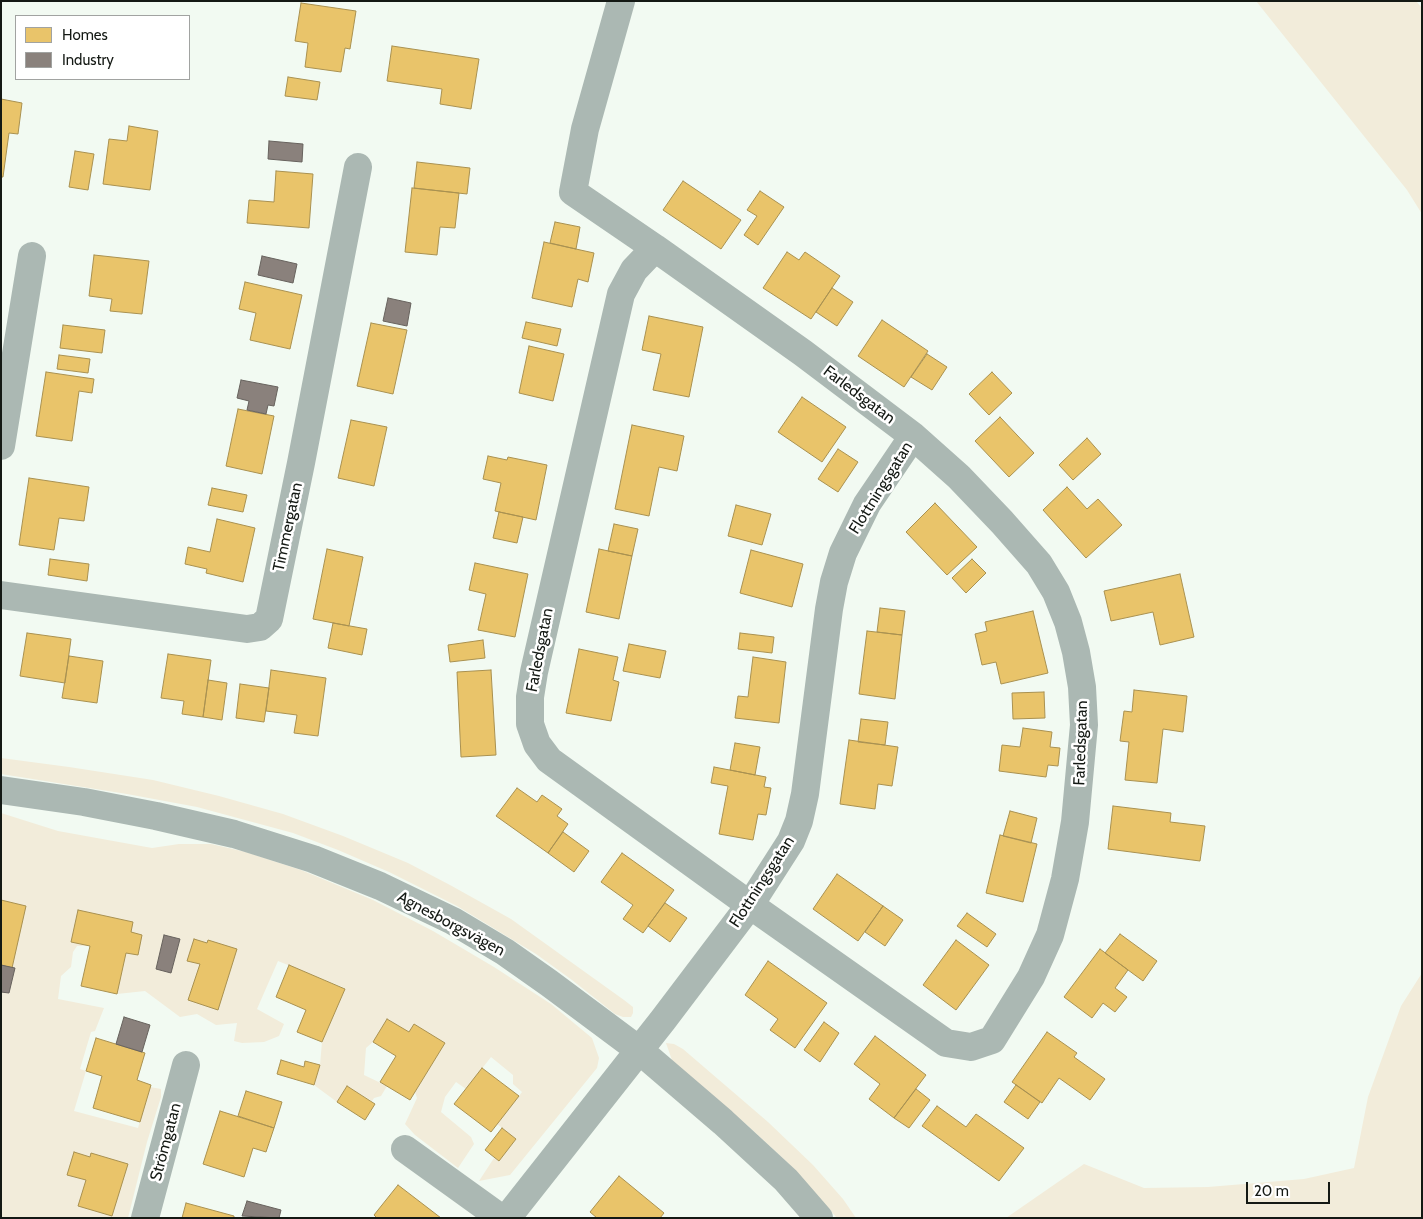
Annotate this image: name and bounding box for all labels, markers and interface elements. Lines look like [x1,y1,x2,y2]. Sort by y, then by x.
legend [15,15,190,80]
text: Homes [62,26,108,44]
text: Industry [62,51,114,69]
street label: Farledsgatan [819,362,899,428]
street label: Flottningsgatan [845,438,917,538]
street label: Timmergatan [269,481,307,573]
street label: Farledsgatan [522,606,558,694]
street label: Farledsgatan [1070,700,1092,786]
street label: Flottningsgatan [725,833,799,931]
street label: Agnesborgsvägen [394,888,508,960]
street label: Strömgatan [146,1101,186,1183]
scale bar [1248,1172,1332,1204]
text: 20 m [1254,1182,1289,1200]

